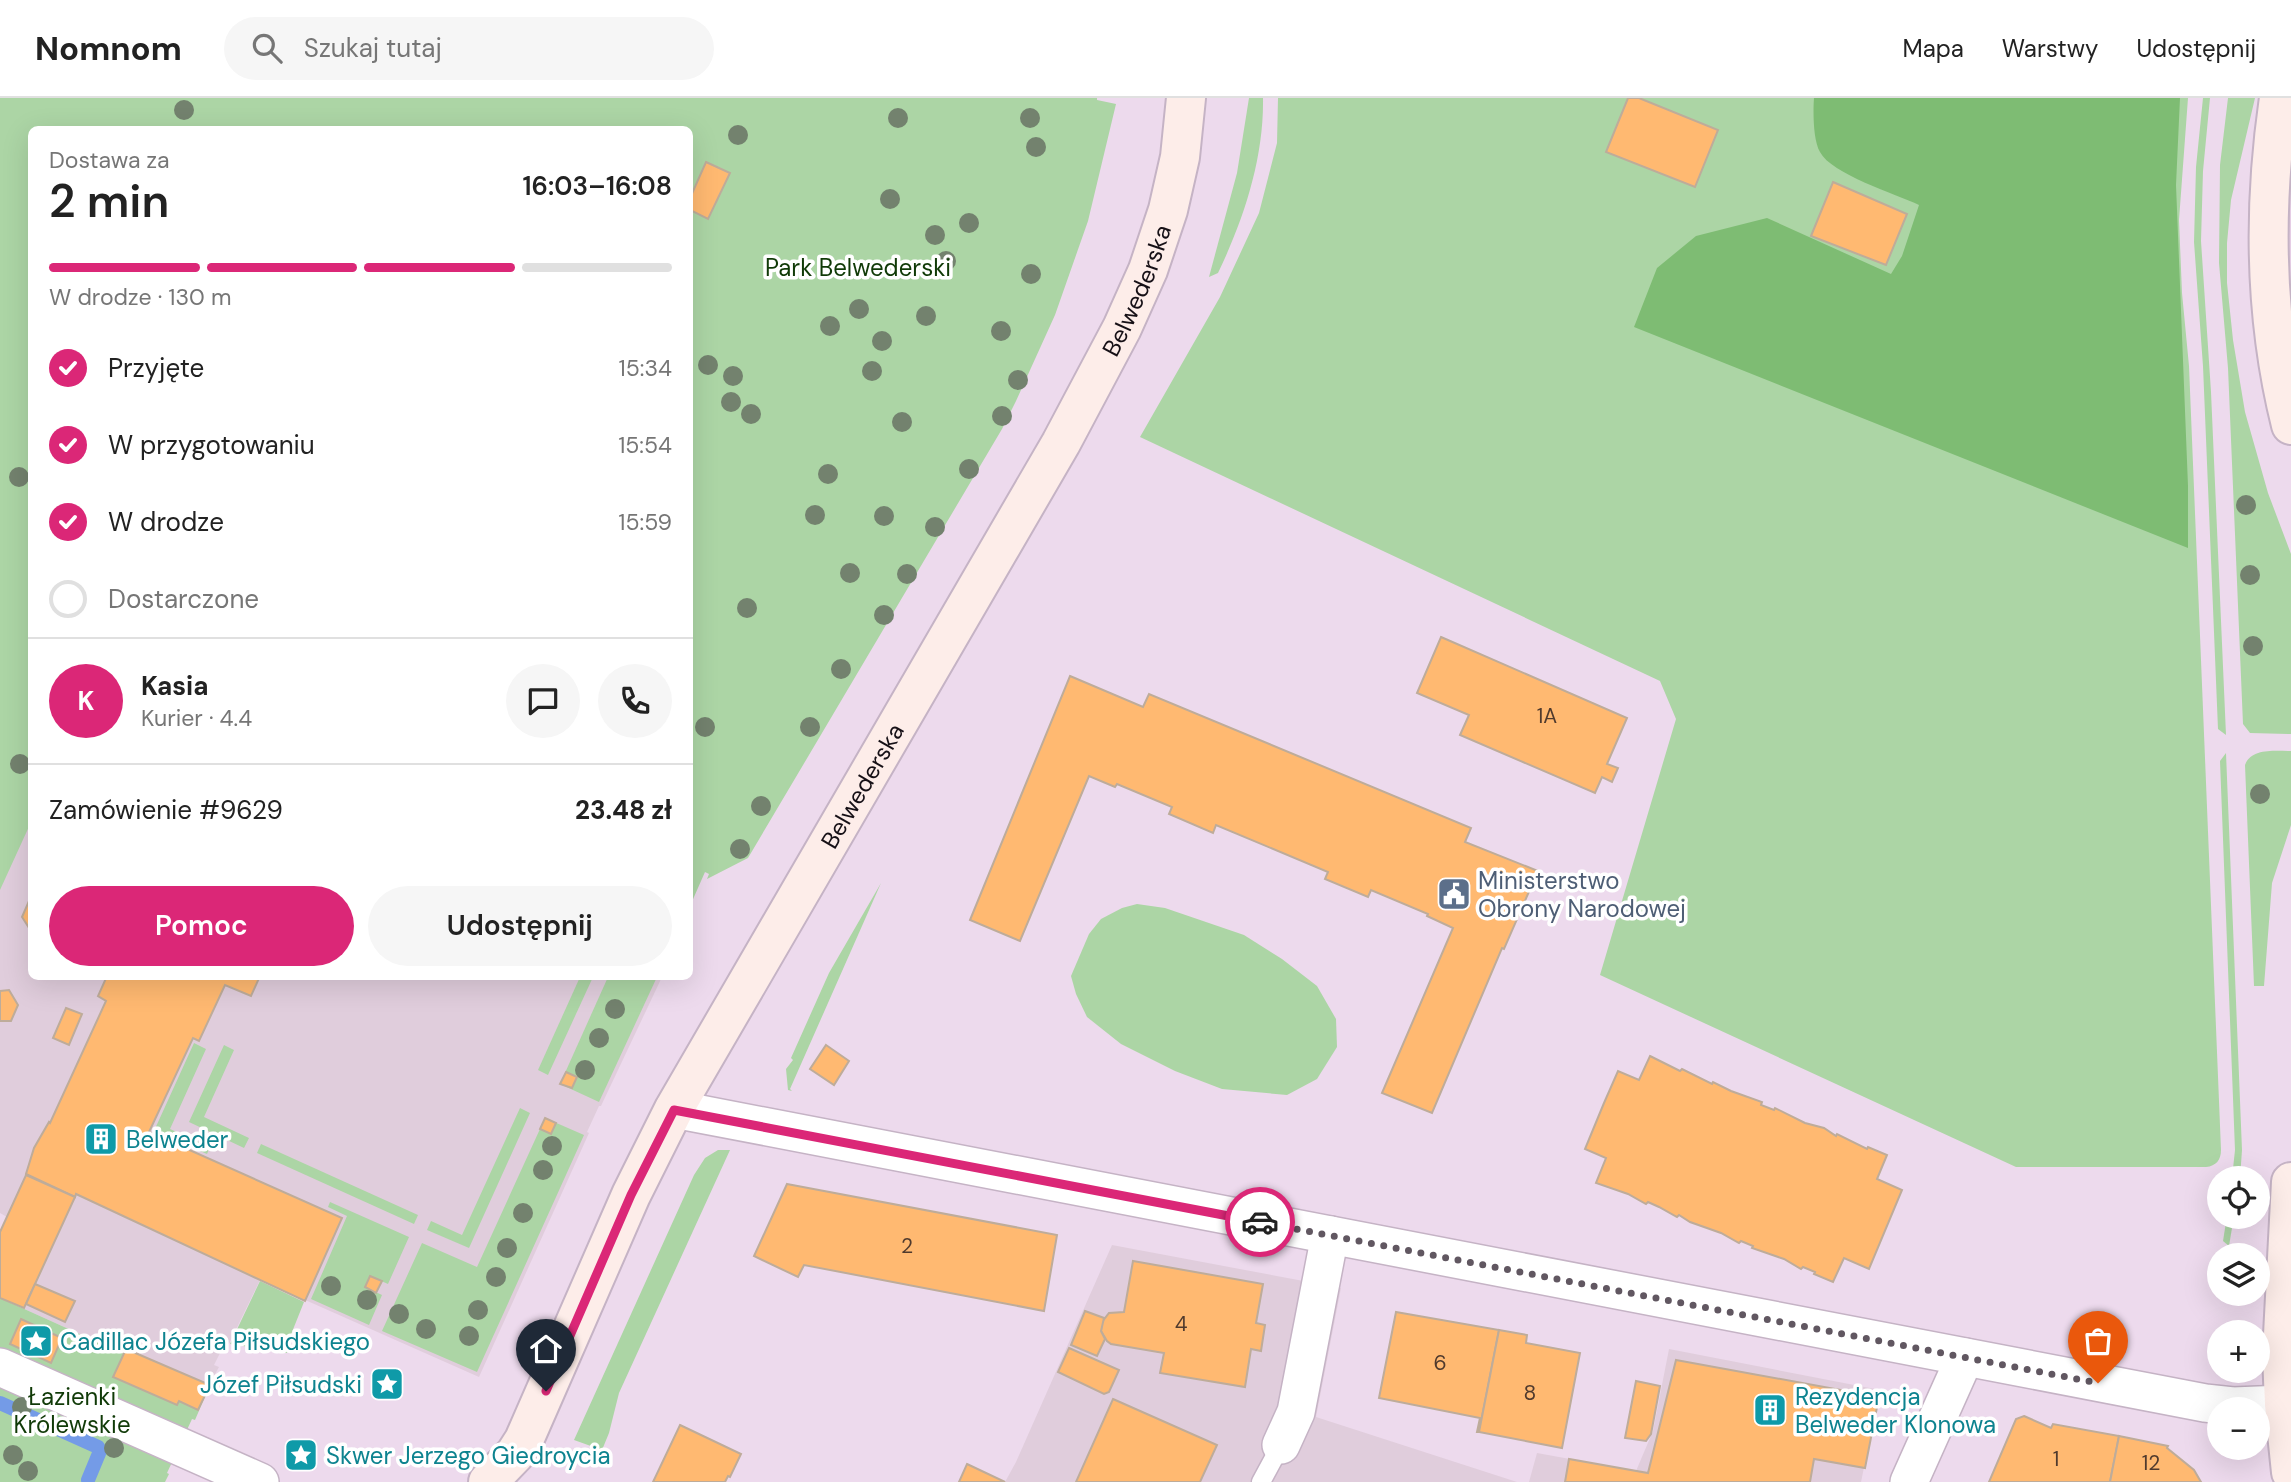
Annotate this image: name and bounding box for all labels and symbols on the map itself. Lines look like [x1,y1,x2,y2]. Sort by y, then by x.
street label: Belwederska [1095,221,1178,361]
park label: Park Belwederski [765,252,951,283]
house number: 1A [1537,702,1557,730]
street label: Belwederska [813,717,910,854]
place label: Ministerstwo Obrony Narodowej [1478,865,1686,924]
public building icon: Ministerstwo Obrony Narodowej [1435,875,1473,913]
building icon: Belweder [82,1120,120,1158]
place label: Belweder [126,1124,229,1155]
courier [1225,1187,1295,1257]
house number: 2 [901,1232,913,1260]
house number: 4 [1175,1310,1188,1338]
pin [2068,1311,2128,1383]
pin [516,1319,576,1391]
place icon: Cadillac Józefa Piłsudskiego [17,1322,55,1360]
place label: Cadillac Józefa Piłsudskiego [60,1326,370,1357]
house number: 6 [1433,1349,1447,1377]
place icon: Józef Piłsudski [368,1365,406,1403]
place label: Józef Piłsudski [200,1369,362,1400]
house number: 8 [1524,1379,1536,1407]
park label: Łazienki Królewskie [13,1381,131,1440]
place label: Rezydencja Belweder Klonowa [1795,1381,1996,1440]
building icon: Rezydencja Belweder Klonowa [1751,1391,1789,1429]
place icon: Skwer Jerzego Giedroycia [282,1436,320,1474]
place label: Skwer Jerzego Giedroycia [326,1440,610,1471]
house number: 1 [2053,1445,2059,1473]
house number: 12 [2142,1449,2160,1477]

